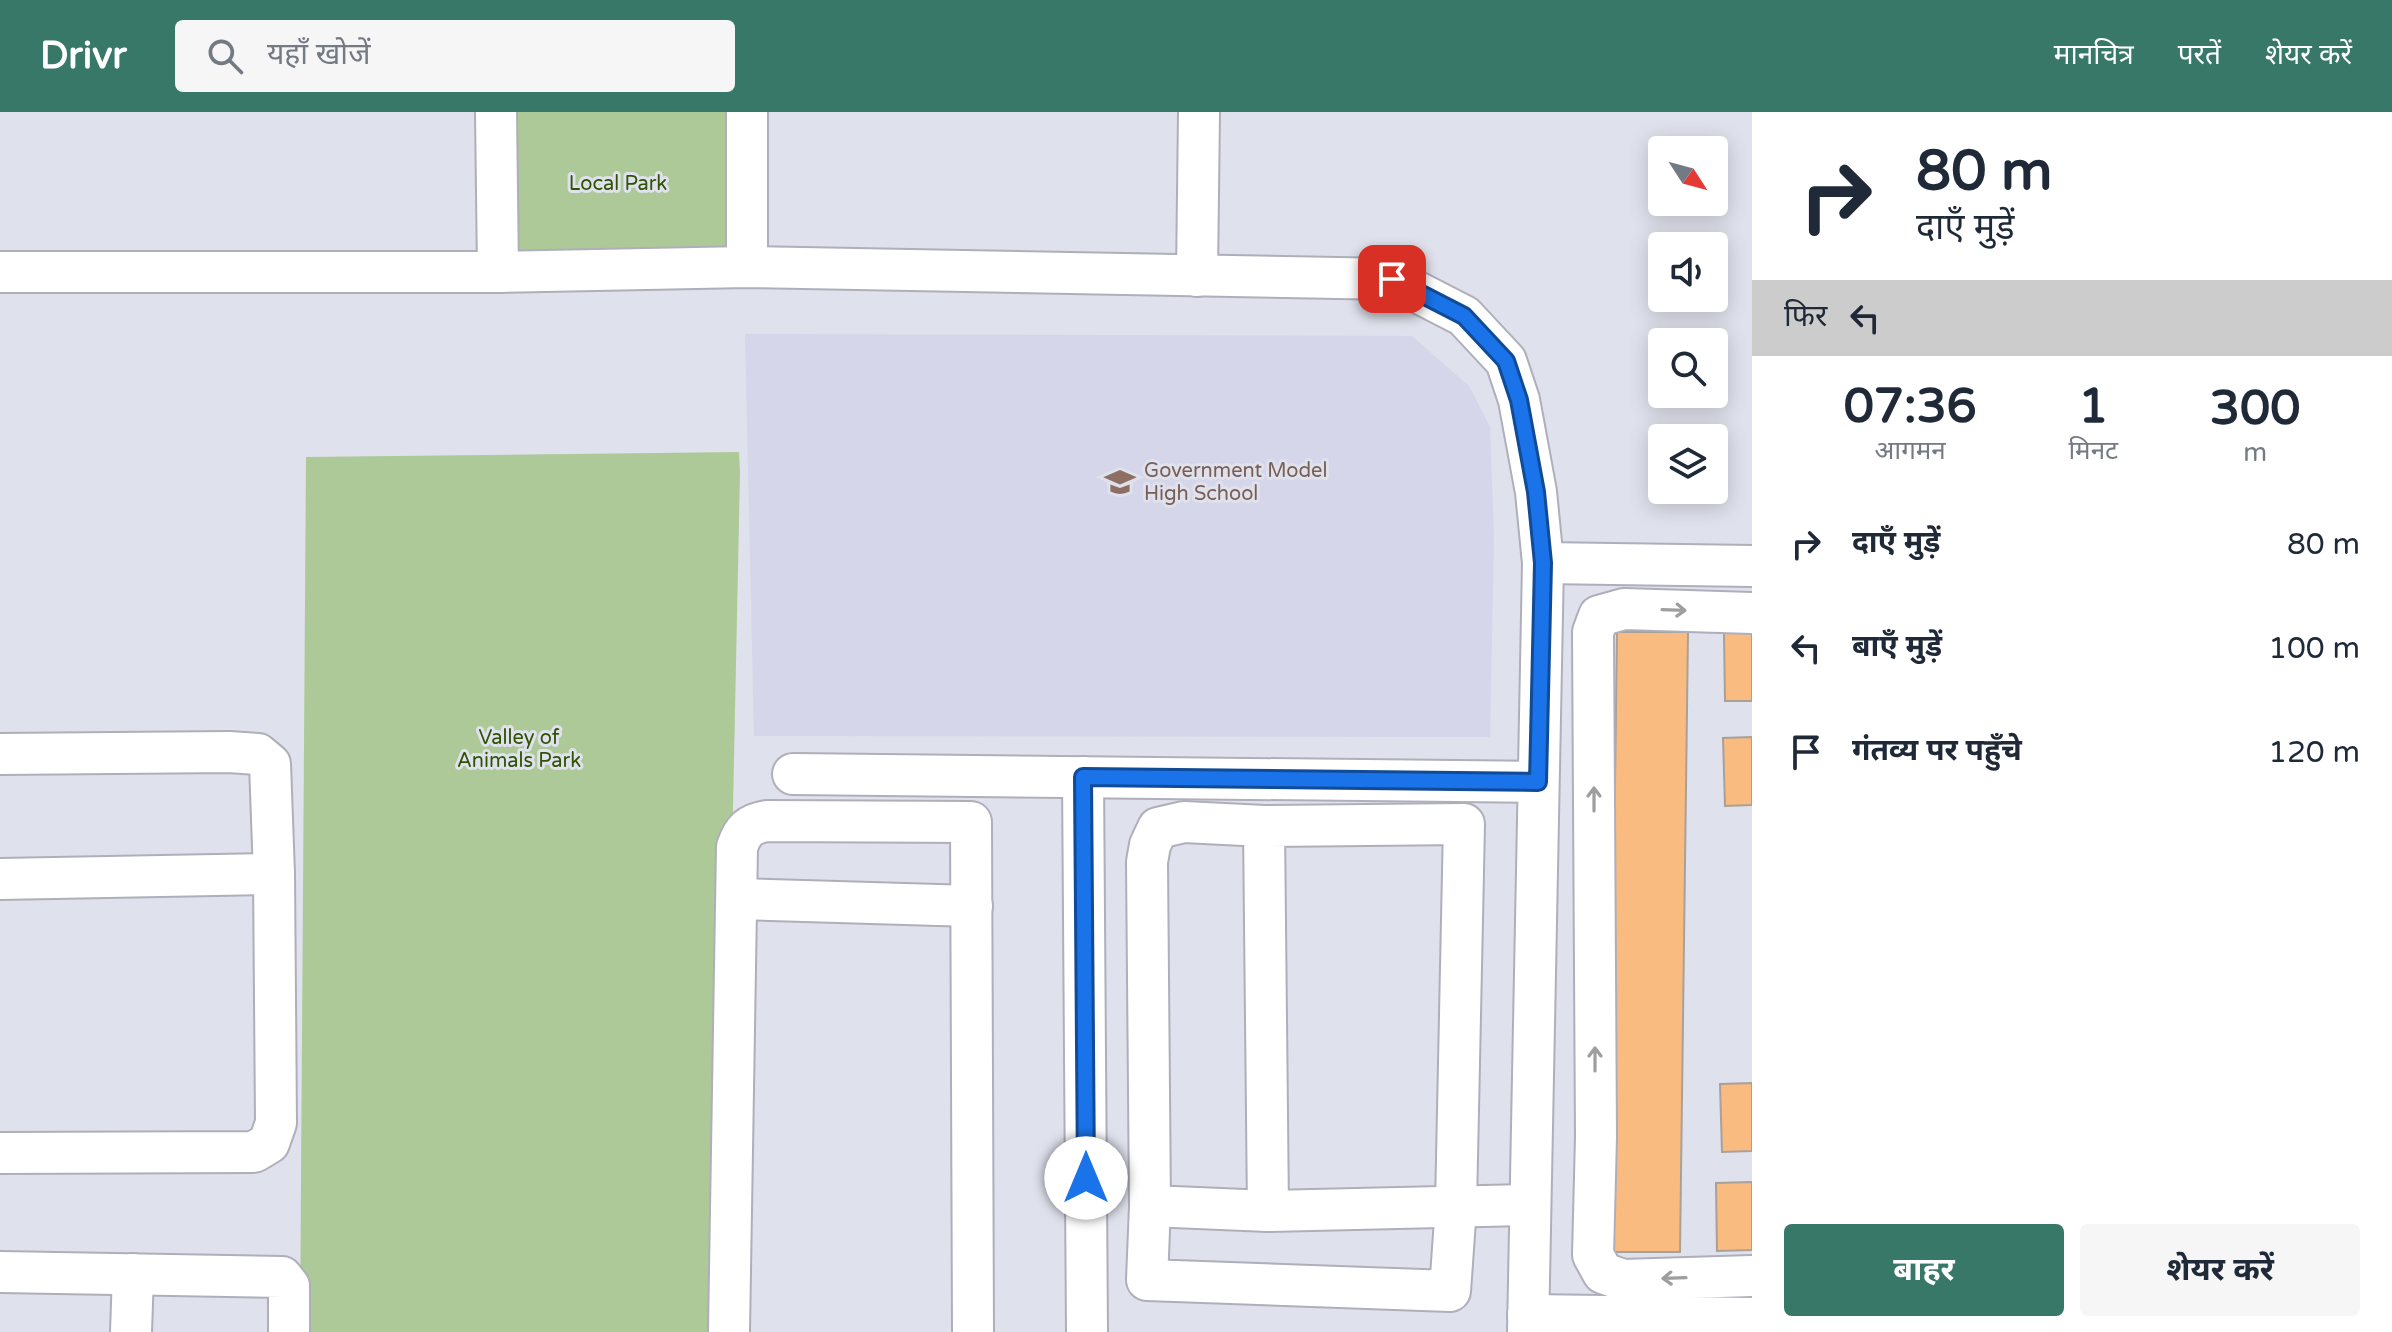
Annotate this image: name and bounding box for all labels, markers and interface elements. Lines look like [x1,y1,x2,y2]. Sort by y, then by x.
search box [175,20,735,92]
text: Drivr [40,33,127,79]
icon: search [203,34,247,78]
text: यहाँ खोजें [267,36,370,73]
text: मानचित्र [2054,38,2134,72]
text: परतें [2178,38,2221,72]
text: शेयर करें [2265,38,2352,72]
north arrow [1648,136,1728,216]
map controls [1648,136,1728,504]
text: 80 m [1916,138,2052,205]
icon: right [1784,144,1888,248]
park label: Local Park [569,172,667,196]
text: दाएँ मुड़ें [1916,206,2015,249]
button: sound [1648,232,1728,312]
pin [1358,245,1426,313]
icon: arrive [1370,257,1414,301]
icon: left [1843,296,1887,340]
text: फिर [1784,298,1827,335]
button: search [1648,328,1728,408]
text: 07:36 [1844,378,1977,436]
text: 1 [2078,378,2108,436]
text: 300 [2210,380,2300,438]
button: layers [1648,424,1728,504]
text: आगमन [1875,435,1946,466]
text: मिनट [2068,435,2118,466]
text: m [2243,437,2267,468]
place label: Government Model High School [1144,459,1327,506]
school or university icon: Government Model High School [1103,465,1137,499]
icon: right [1784,522,1828,566]
text: दाएँ मुड़ें [1852,524,1940,561]
text: 80 m [2287,526,2360,563]
one-way arrow [1660,603,1687,618]
icon: left [1784,626,1828,670]
text: बाएँ मुड़ें [1852,628,1942,665]
text: 100 m [2268,630,2360,667]
park label: Valley of Animals Park [457,726,581,773]
icon: arrive [1784,730,1828,774]
text: गंतव्य पर पहुँचे [1852,732,2022,769]
text: 120 m [2268,734,2360,771]
one-way arrow [1586,786,1602,813]
one-way arrow [1587,1046,1603,1073]
position arrow [1044,1136,1128,1220]
button: बाहर [1784,1224,2064,1316]
button: शेयर करें [2080,1224,2360,1316]
one-way arrow [1661,1271,1688,1286]

